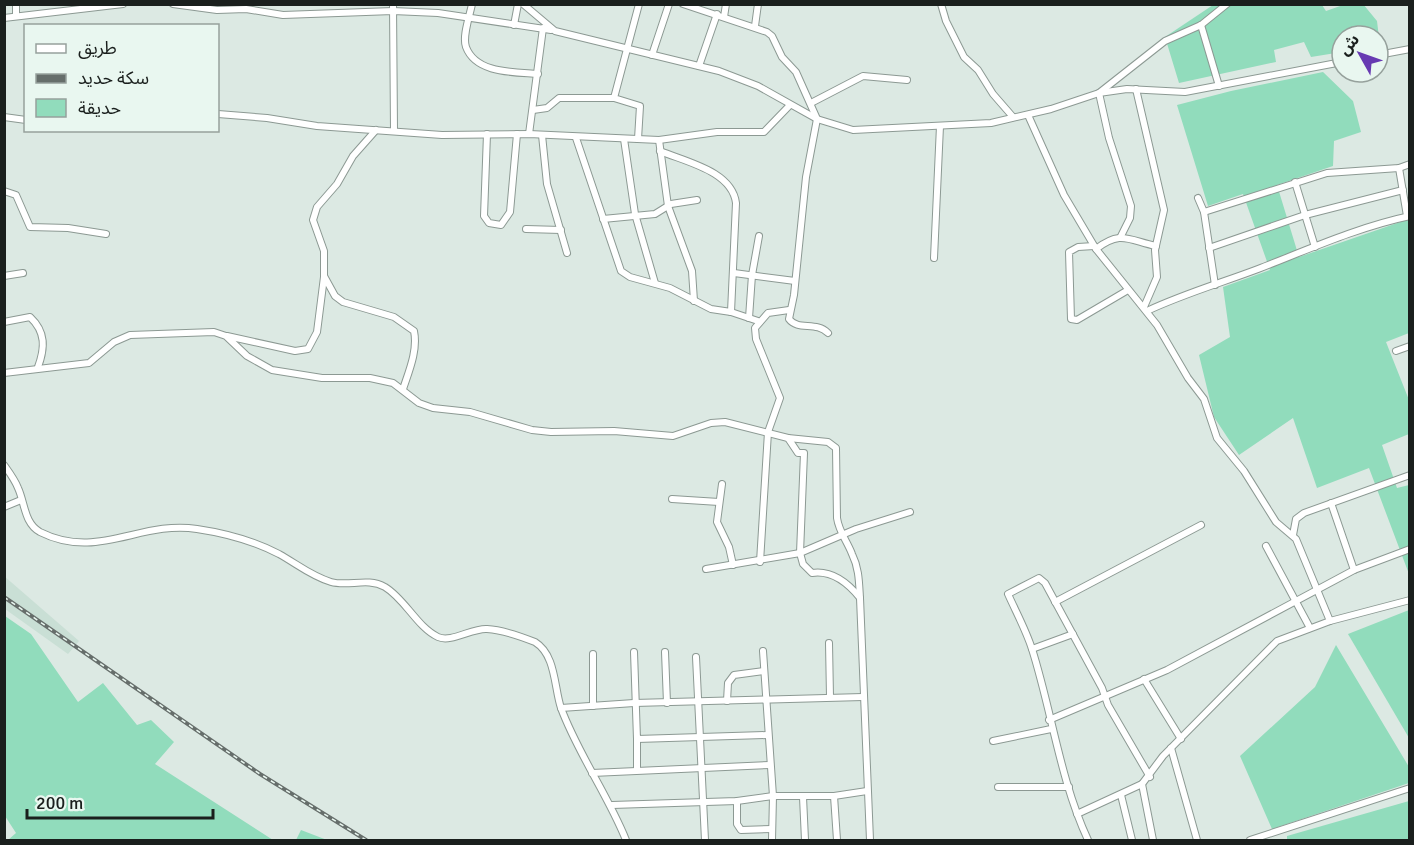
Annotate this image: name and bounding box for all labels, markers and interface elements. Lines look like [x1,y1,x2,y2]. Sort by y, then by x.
legend [24,24,219,132]
north arrow [1330,24,1390,84]
text: ش [1335,30,1364,60]
text: طريق [78,37,117,59]
text: سكة حديد [78,67,149,89]
text: حديقة [78,97,121,119]
scale bar [27,782,213,820]
text: 200 m [36,792,83,814]

